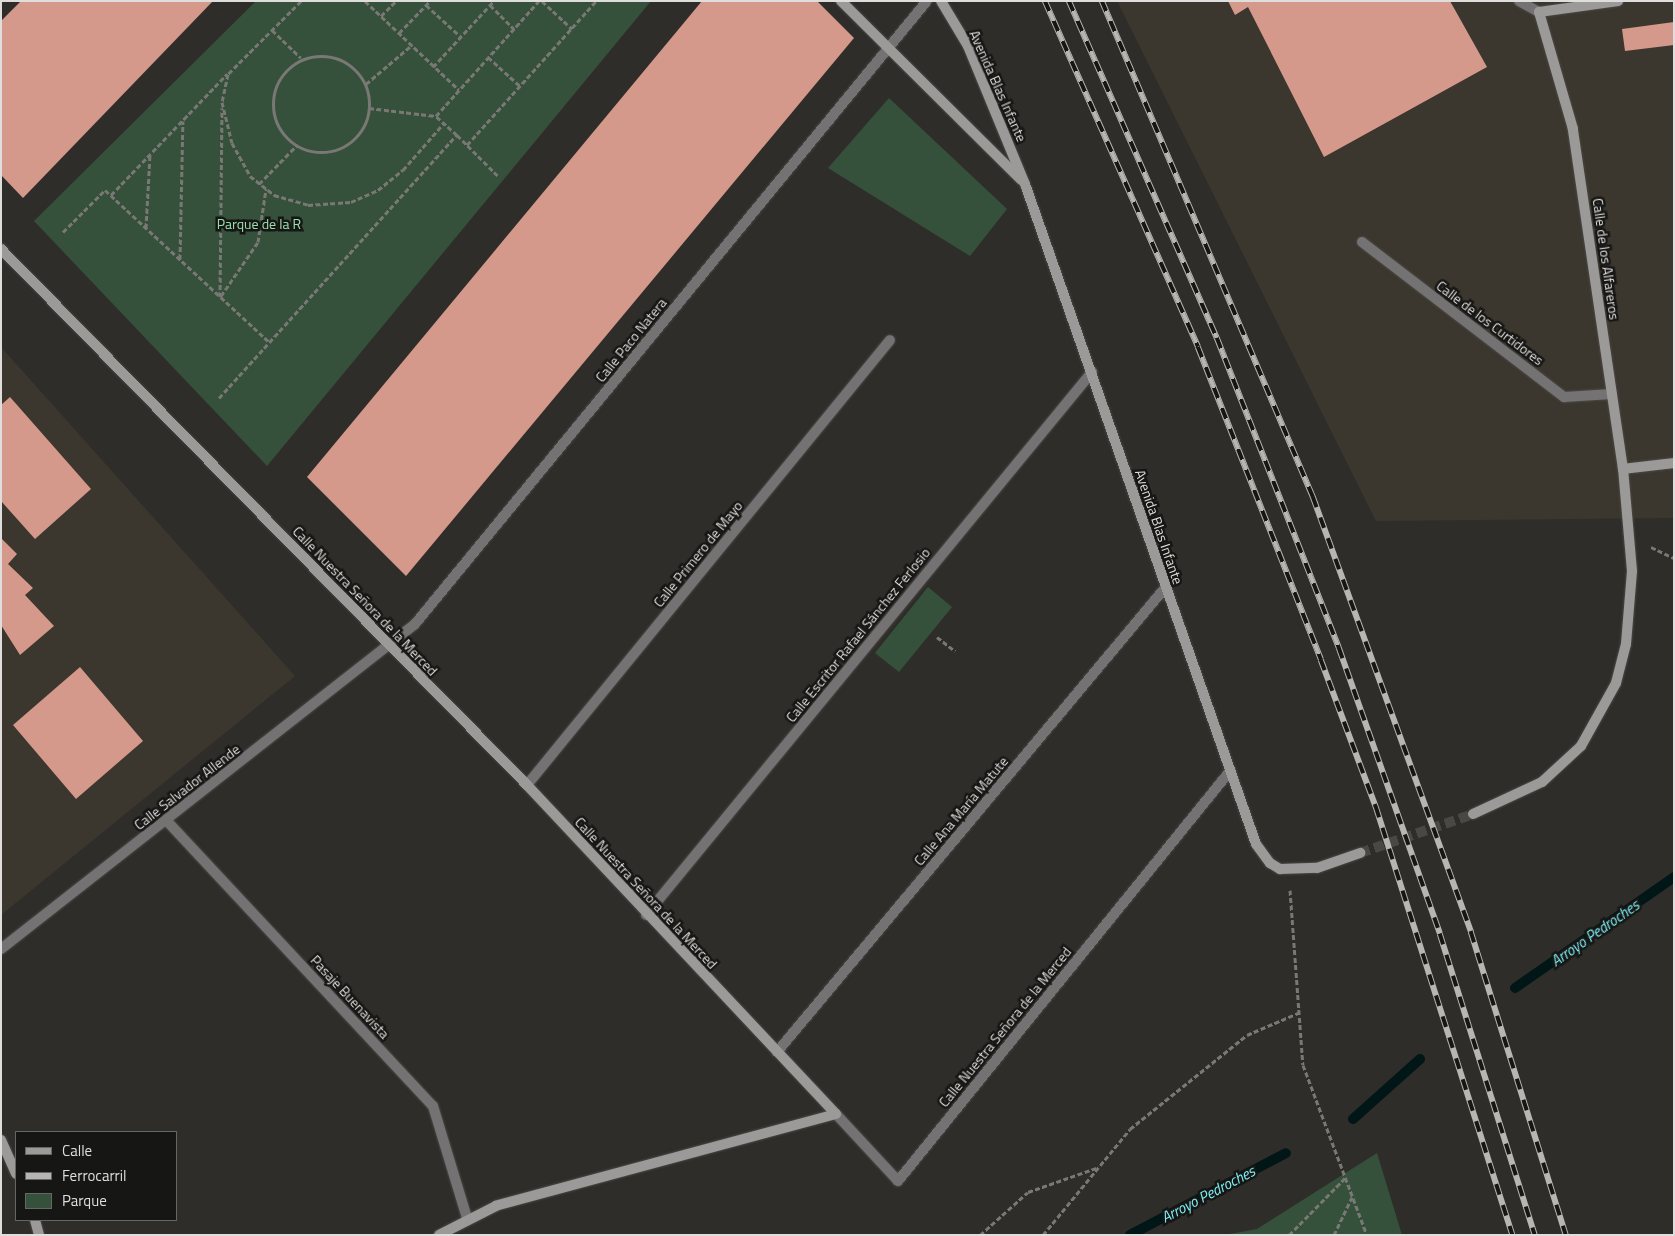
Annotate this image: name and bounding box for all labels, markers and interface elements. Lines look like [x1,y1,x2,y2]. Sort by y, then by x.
street label: Avenida Blas Infante [966,28,1030,144]
street label: Calle de los Alfareros [1589,197,1623,321]
park label: Parque de la R [217,216,301,232]
street label: Calle de los Curtidores [1433,277,1547,369]
street label: Calle Paco Natera [592,295,670,385]
street label: Avenida Blas Infante [1131,467,1187,587]
street label: Calle Primero de Mayo [650,498,746,610]
street label: Calle Nuestra Señora de la Merced [289,523,441,679]
street label: Calle Escritor Rafael Sánchez Ferlosio [782,545,934,725]
street label: Calle Salvador Allende [131,741,243,833]
street label: Calle Ana María Matute [911,753,1011,869]
street label: Calle Nuestra Señora de la Merced [571,814,721,972]
water label: Arroyo Pedroches [1547,896,1643,970]
street label: Calle Nuestra Señora de la Merced [935,944,1075,1110]
street label: Pasaje Buenavista [307,952,393,1042]
legend [15,1131,178,1221]
text: Calle [62,1139,92,1162]
water label: Arroyo Pedroches [1158,1162,1258,1226]
text: Ferrocarril [62,1164,127,1187]
text: Parque [62,1189,107,1212]

